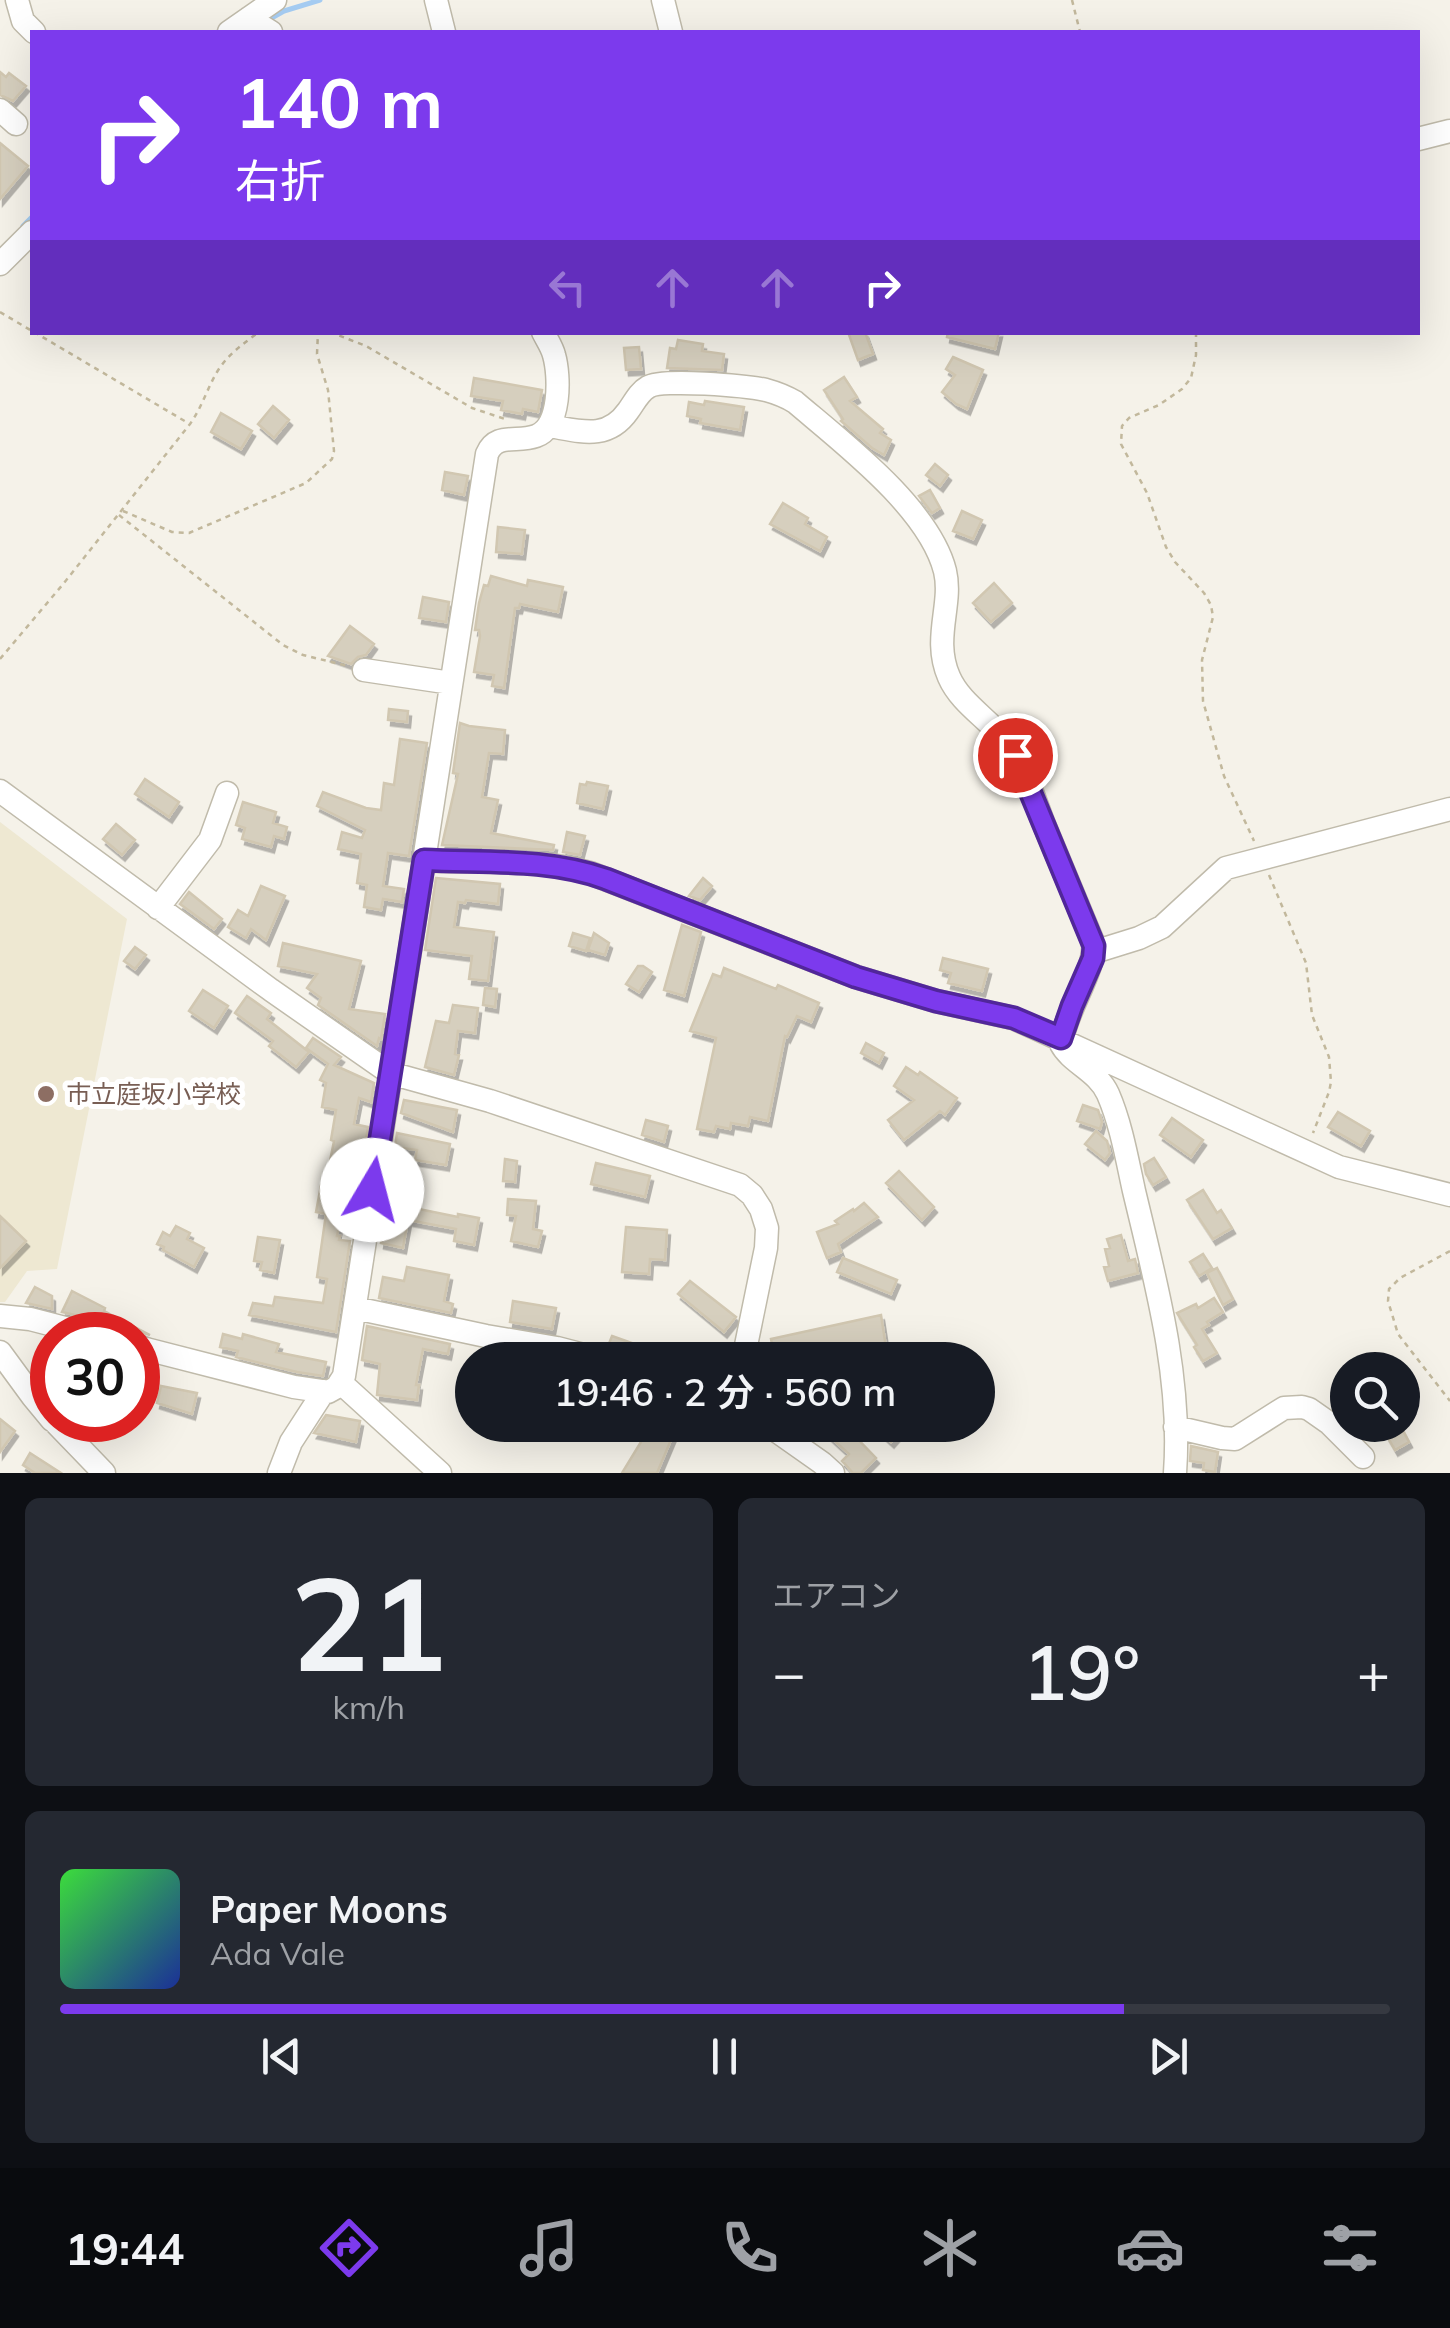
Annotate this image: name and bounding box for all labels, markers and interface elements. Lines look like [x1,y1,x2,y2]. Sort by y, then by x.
text: 140 m [235,58,443,146]
icon: right [70,70,200,200]
text: 右折 [235,152,325,208]
icon: left [540,260,595,315]
icon: ahead [645,260,700,315]
icon: ahead [750,260,805,315]
icon: right [855,260,910,315]
pin [973,713,1058,798]
icon: arrive [988,728,1043,783]
place label: 市立庭坂小学校 [66,1078,241,1109]
marker: 市立庭坂小学校 [35,1083,57,1105]
position arrow [320,1138,424,1242]
speed limit sign: 30 [30,1312,160,1442]
map controls [1330,1352,1420,1442]
button: search [1330,1352,1420,1442]
text: 19:46 · 2 分 · 560 m [554,1368,896,1416]
text: 21 [291,1540,447,1704]
text: エアコン [773,1575,901,1615]
text: 19° [1022,1625,1140,1719]
text: − [773,1638,806,1707]
text: + [1357,1638,1390,1707]
text: km/h [333,1687,405,1727]
text: Paper Moons [210,1885,448,1933]
text: Ada Vale [210,1933,345,1973]
icon: previous [254,2029,309,2084]
icon: pause [697,2029,752,2084]
icon: next [1141,2029,1196,2084]
icon: directions [314,2213,384,2283]
icon: music [514,2213,584,2283]
icon: phone [715,2213,785,2283]
icon: climate [915,2213,985,2283]
icon: car [1115,2213,1185,2283]
icon: filters [1315,2213,1385,2283]
text: 19:44 [65,2220,184,2276]

